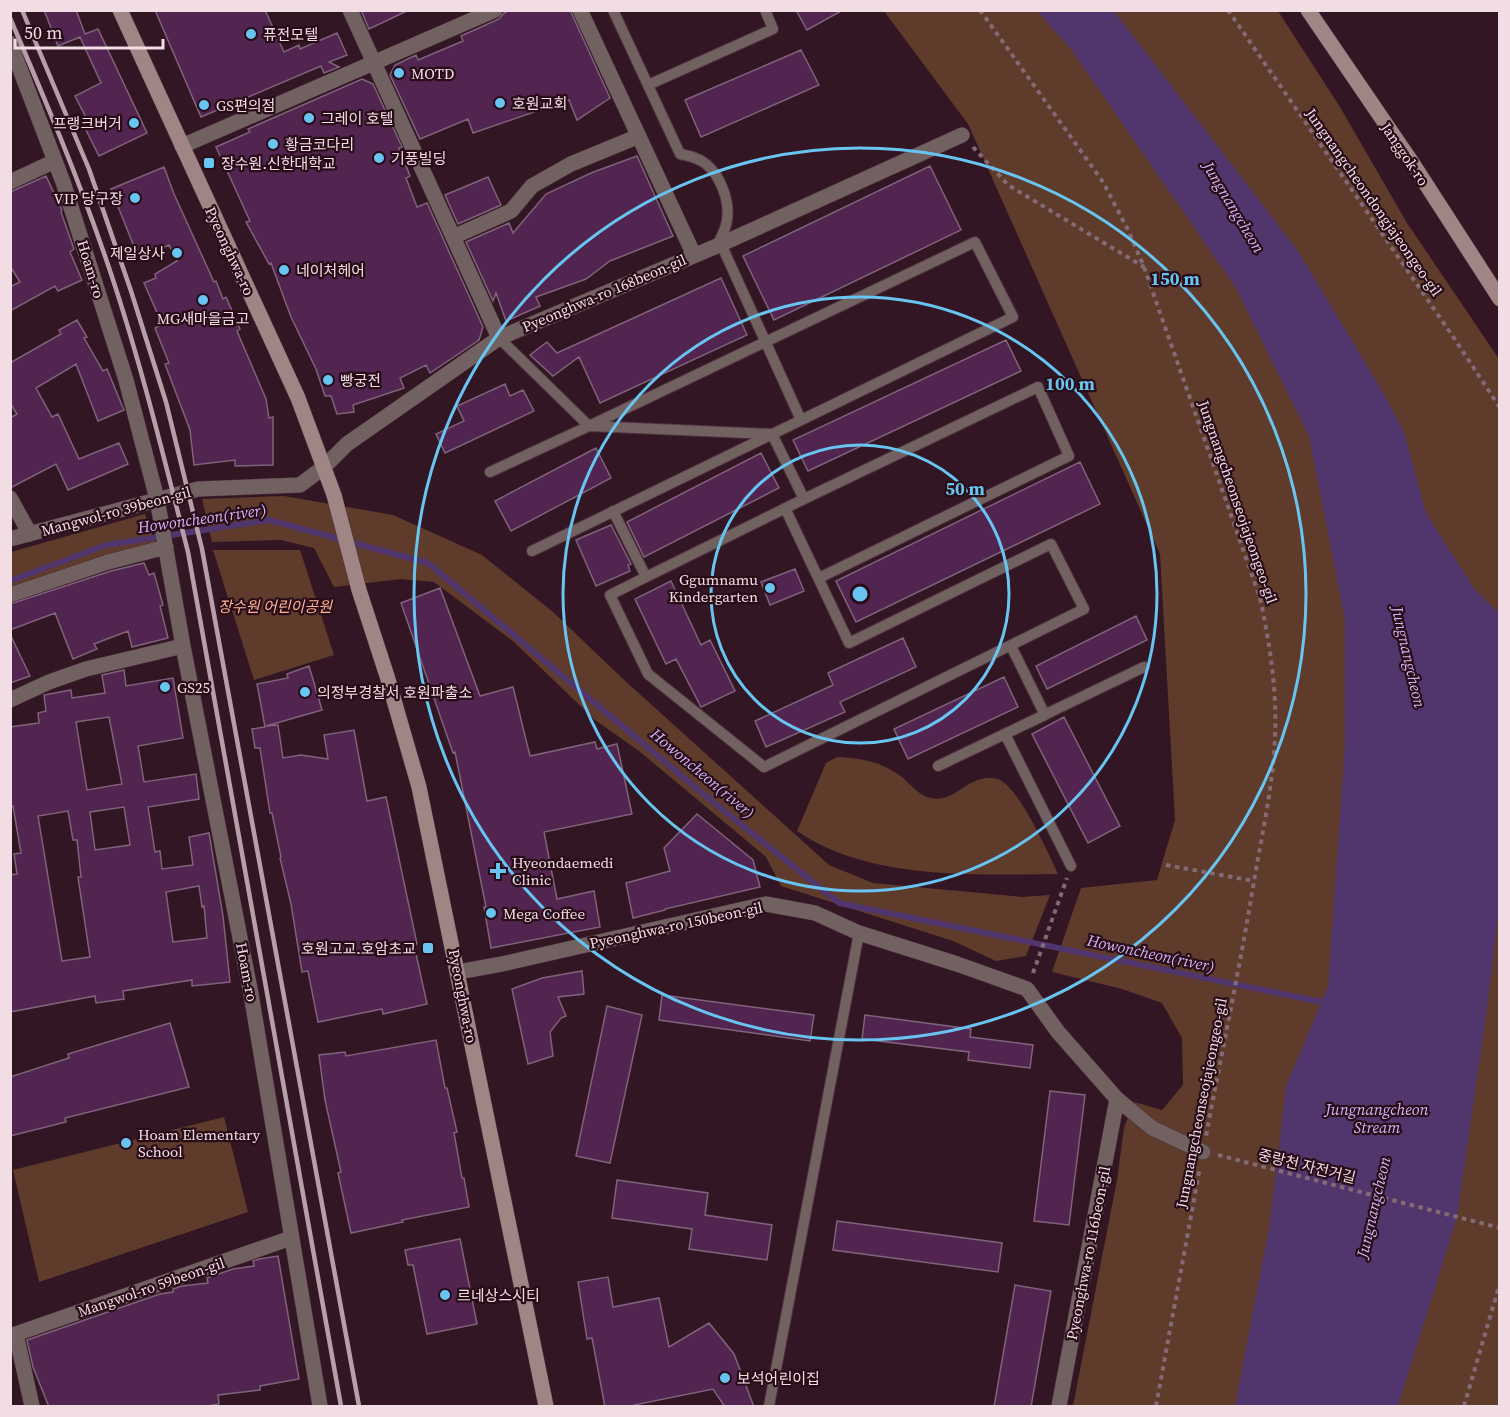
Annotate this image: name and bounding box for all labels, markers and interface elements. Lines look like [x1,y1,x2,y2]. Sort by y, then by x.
scale bar [15,12,164,50]
text: 50 m [24,20,62,45]
place label: 퓨전모텔 [263,24,318,45]
marker: 퓨전모텔 [244,27,258,41]
place label: MOTD [411,63,454,84]
marker: MOTD [392,66,406,80]
place label: 호원교회 [512,93,567,114]
place label: GS편의점 [216,95,275,116]
marker: 호원교회 [493,96,507,110]
marker: GS편의점 [197,98,211,112]
street label: Jungnangcheondongjajeongeo-gil [1300,103,1447,301]
place label: 그레이 호텔 [321,108,394,129]
marker: 그레이 호텔 [302,111,316,125]
place label: 프랭크버거 [53,113,122,134]
marker: 프랭크버거 [127,116,141,130]
street label: Janggok-ro [1376,117,1434,190]
place label: 황금코다리 [285,134,354,155]
marker: 황금코다리 [266,137,280,151]
place label: 기풍빌딩 [391,148,446,169]
marker: 기풍빌딩 [372,151,386,165]
place label: 장수원.신한대학교 [221,153,336,174]
water label: Jungnangcheon [1197,155,1270,257]
marker: 장수원.신한대학교 [202,156,216,170]
place label: VIP 당구장 [54,188,123,209]
marker: VIP 당구장 [128,191,142,205]
street label: Pyeonghwa-ro [200,203,260,299]
street label: Hoam-ro [72,237,110,301]
place label: 제일상사 [110,243,165,264]
marker: 제일상사 [170,246,184,260]
street label: Pyeonghwa-ro 168beon-gil [519,249,690,337]
place label: 네이처헤어 [296,260,365,281]
marker: 네이처헤어 [277,263,291,277]
text: 150 m [1150,266,1200,291]
marker: MG새마을금고 [196,293,210,307]
place label: MG새마을금고 [157,308,249,329]
place label: 빵궁전 [340,370,381,391]
text: 100 m [1045,371,1095,396]
marker: 빵궁전 [321,373,335,387]
street label: Jungnangcheonseojajeongeo-gil [1193,397,1283,607]
text: 50 m [945,476,985,501]
street label: Mangwol-ro 39beon-gil [39,481,194,541]
water label: Howoncheon(river) [135,498,268,538]
place label: Ggumnamu Kindergarten [669,569,758,607]
marker: Ggumnamu Kindergarten [763,581,777,595]
centre of rings [850,584,870,604]
park label: 장수원 어린이공원 [218,596,333,617]
water label: Jungnangcheon [1386,602,1431,710]
place label: GS25 [177,677,210,698]
marker: GS25 [158,680,172,694]
place label: 의정부경찰서 호원파출소 [317,682,472,703]
marker: 의정부경찰서 호원파출소 [298,685,312,699]
water label: Howoncheon(river) [645,722,760,823]
place label: Hyeondaemedi Clinic [512,852,614,890]
marker: Hyeondaemedi Clinic [489,862,507,880]
street label: Pyeonghwa-ro 150beon-gil [587,896,765,954]
place label: Mega Coffee [503,903,585,924]
marker: Mega Coffee [484,906,498,920]
water label: Howoncheon(river) [1084,929,1217,977]
place label: 호원고교.호암초교 [301,938,416,959]
street label: Hoam-ro [231,941,263,1003]
marker: 호원고교.호암초교 [421,941,435,955]
street label: Pyeonghwa-ro [444,947,482,1045]
street label: Jungnangcheonseojajeongeo-gil [1170,996,1232,1211]
water label: Jungnangcheon Stream [1323,1098,1429,1138]
place label: Hoam Elementary School [138,1124,261,1162]
marker: Hoam Elementary School [119,1136,133,1150]
street label: 중랑천 자전거길 [1256,1144,1358,1188]
water label: Jungnangcheon [1350,1154,1395,1262]
street label: Pyeonghwa-ro 116beon-gil [1061,1164,1115,1342]
street label: Mangwol-ro 59beon-gil [75,1252,228,1322]
place label: 르네상스시티 [457,1285,540,1306]
marker: 르네상스시티 [438,1288,452,1302]
place label: 보석어린이집 [737,1368,820,1389]
marker: 보석어린이집 [718,1371,732,1385]

